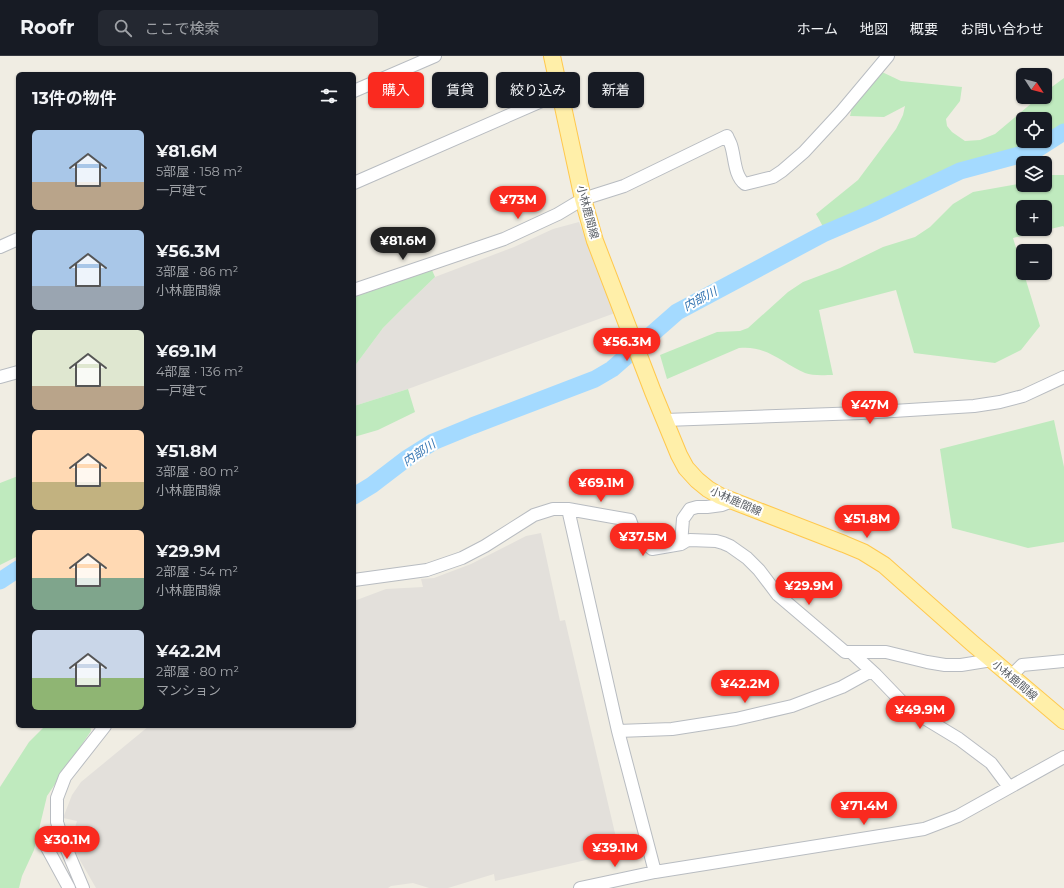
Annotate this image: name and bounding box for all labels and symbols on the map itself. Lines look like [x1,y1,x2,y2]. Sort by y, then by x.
north arrow [1016,68,1052,104]
street label: 小林鹿間線 [574,184,602,240]
pin: ¥73M [494,186,542,220]
pin: ¥81.6M [370,227,436,261]
water label: 内部川 [680,283,721,314]
pin: ¥56.3M [594,328,660,362]
pin: ¥47M [846,391,894,425]
water label: 内部川 [400,435,440,469]
pin: ¥69.1M [568,469,634,503]
street label: 小林鹿間線 [708,483,764,519]
pin: ¥51.8M [834,505,900,539]
pin: ¥37.5M [610,523,676,557]
pin: ¥29.9M [776,572,842,606]
street label: 小林鹿間線 [989,657,1041,703]
pin: ¥42.2M [712,670,778,704]
pin: ¥49.9M [887,696,953,730]
pin: ¥71.4M [831,792,897,826]
pin: ¥30.1M [34,826,100,860]
pin: ¥39.1M [582,834,648,868]

